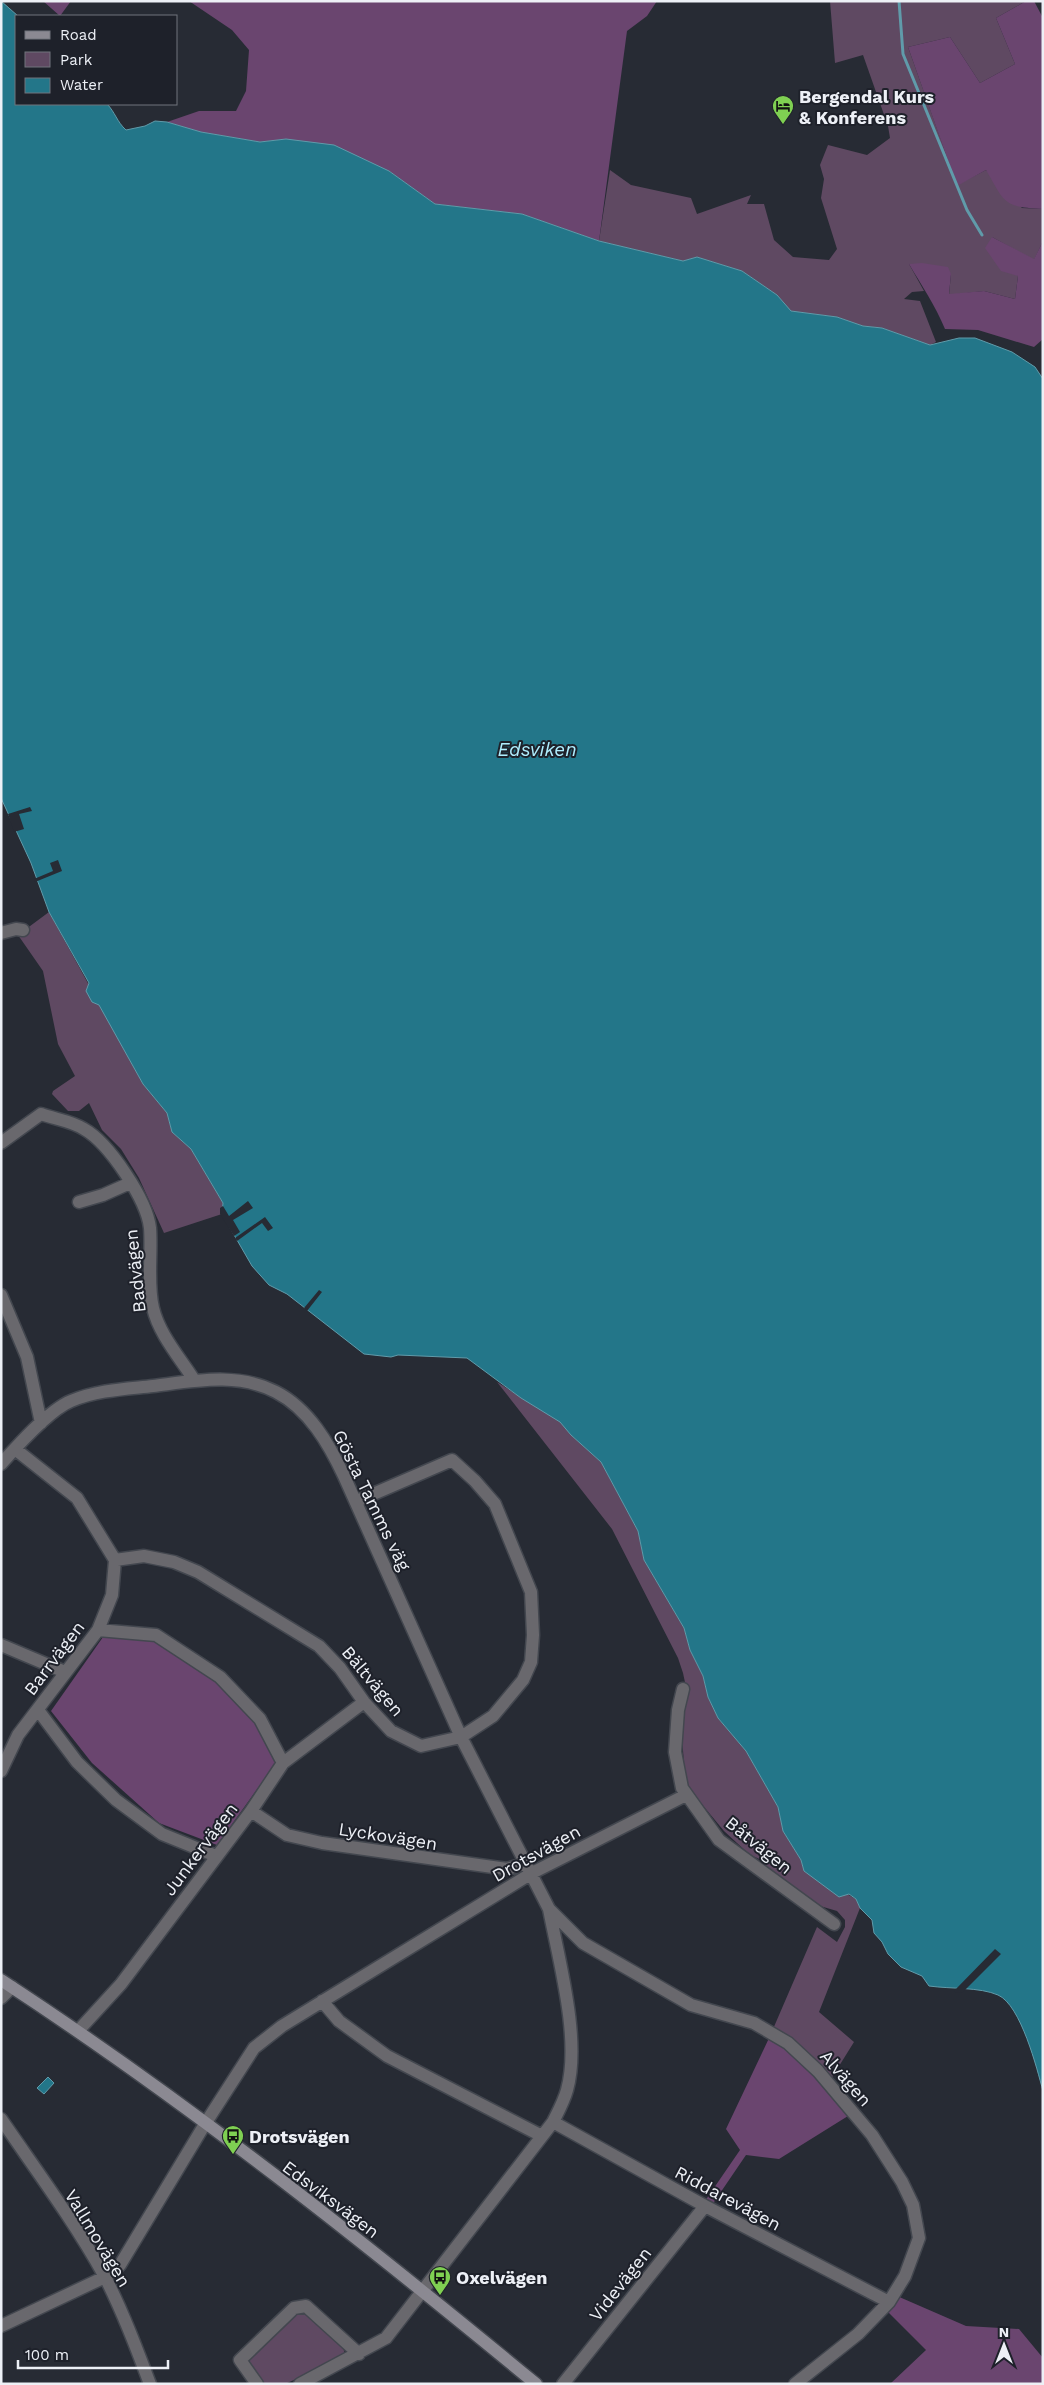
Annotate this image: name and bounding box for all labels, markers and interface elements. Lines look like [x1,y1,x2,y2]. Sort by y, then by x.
legend [15,15,178,105]
text: Road [60,26,97,44]
text: Park [60,51,93,69]
text: Water [60,76,103,94]
place label: Bergendal Kurs & Konferens [799,86,934,128]
hotel icon: Bergendal Kurs & Konferens [771,94,795,125]
water label: Edsviken [497,738,577,761]
street label: Badvägen [120,1228,150,1314]
street label: Gösta Tamms väg [329,1426,415,1574]
street label: Barrvägen [19,1617,89,1699]
street label: Bältvägen [338,1642,408,1720]
street label: Junkervägen [158,1799,242,1899]
street label: Båtvägen [721,1812,797,1878]
street label: Lyckovägen [337,1818,439,1854]
street label: Drotsvägen [488,1820,584,1886]
street label: Alvägen [816,2046,876,2110]
bus stop icon: Drotsvägen [221,2124,245,2155]
place label: Drotsvägen [249,2126,350,2147]
street label: Edsviksvägen [279,2156,383,2242]
street label: Riddarevägen [671,2161,785,2235]
street label: Vallmovägen [61,2185,135,2291]
street label: Videvägen [585,2243,655,2325]
bus stop icon: Oxelvägen [428,2265,452,2296]
place label: Oxelvägen [456,2267,547,2288]
north arrow [979,2320,1029,2370]
text: N [999,2324,1009,2340]
scale bar [18,2338,168,2370]
text: 100 m [25,2346,69,2364]

